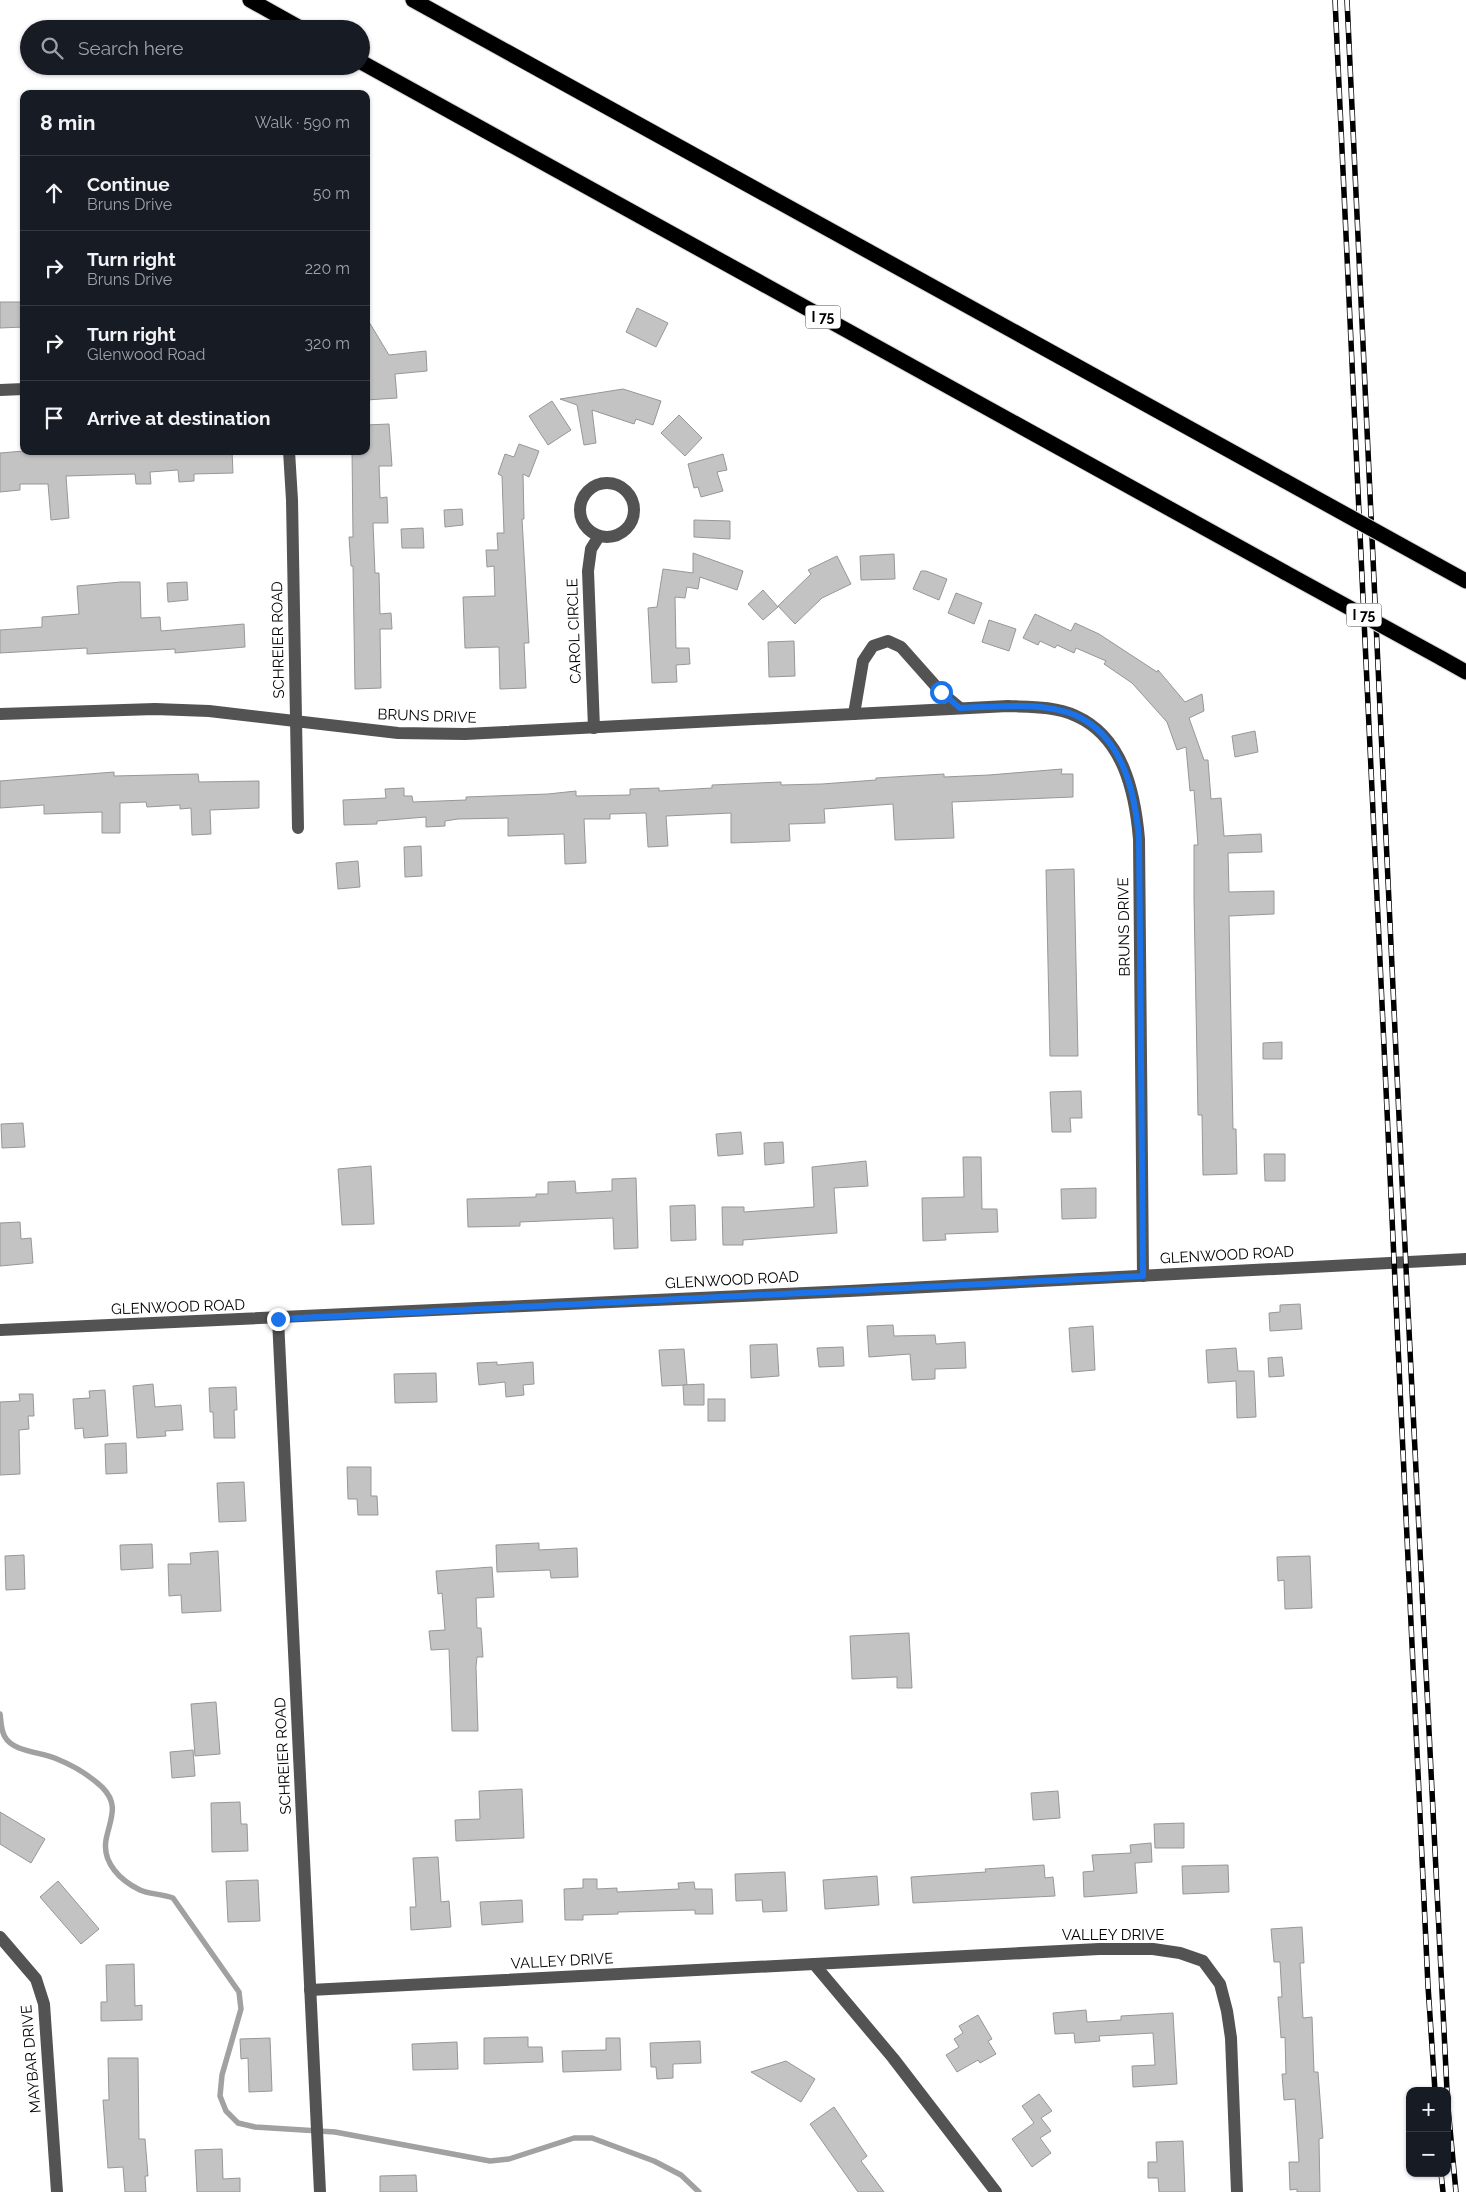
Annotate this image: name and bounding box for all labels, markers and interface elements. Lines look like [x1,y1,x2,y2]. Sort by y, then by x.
search box [20,20,370,75]
icon: search [38,34,66,62]
text: Search here [78,37,184,59]
text: 8 min [40,110,95,135]
text: Walk · 590 m [255,113,350,132]
text: Continue [87,173,170,195]
icon: ahead [40,179,68,207]
text: 50 m [313,184,350,203]
text: Bruns Drive [87,195,172,214]
text: Turn right [87,248,176,270]
icon: right [40,254,68,282]
text: 220 m [305,259,350,278]
text: Bruns Drive [87,270,172,289]
road number: I 75 [806,306,840,328]
text: Turn right [87,323,176,345]
icon: right [40,329,68,357]
text: 320 m [305,334,350,353]
text: Glenwood Road [87,345,206,364]
icon: arrive [40,404,68,432]
text: Arrive at destination [87,407,271,429]
street label: CAROL CIRCLE [563,578,585,684]
street label: SCHREIER ROAD [268,581,288,699]
road number: I 75 [1346,604,1382,626]
route start [930,681,953,704]
street label: BRUNS DRIVE [377,705,477,727]
street label: BRUNS DRIVE [1114,877,1134,977]
street label: GLENWOOD ROAD [1160,1242,1295,1267]
street label: GLENWOOD ROAD [665,1267,800,1292]
street label: GLENWOOD ROAD [111,1296,246,1318]
route end [267,1308,290,1331]
street label: SCHREIER ROAD [271,1697,295,1815]
street label: VALLEY DRIVE [1062,1926,1164,1944]
street label: VALLEY DRIVE [510,1949,614,1973]
street label: MAYBAR DRIVE [17,2004,45,2114]
map controls [1406,2087,1451,2177]
button: + [1406,2087,1451,2132]
button: − [1406,2132,1451,2177]

